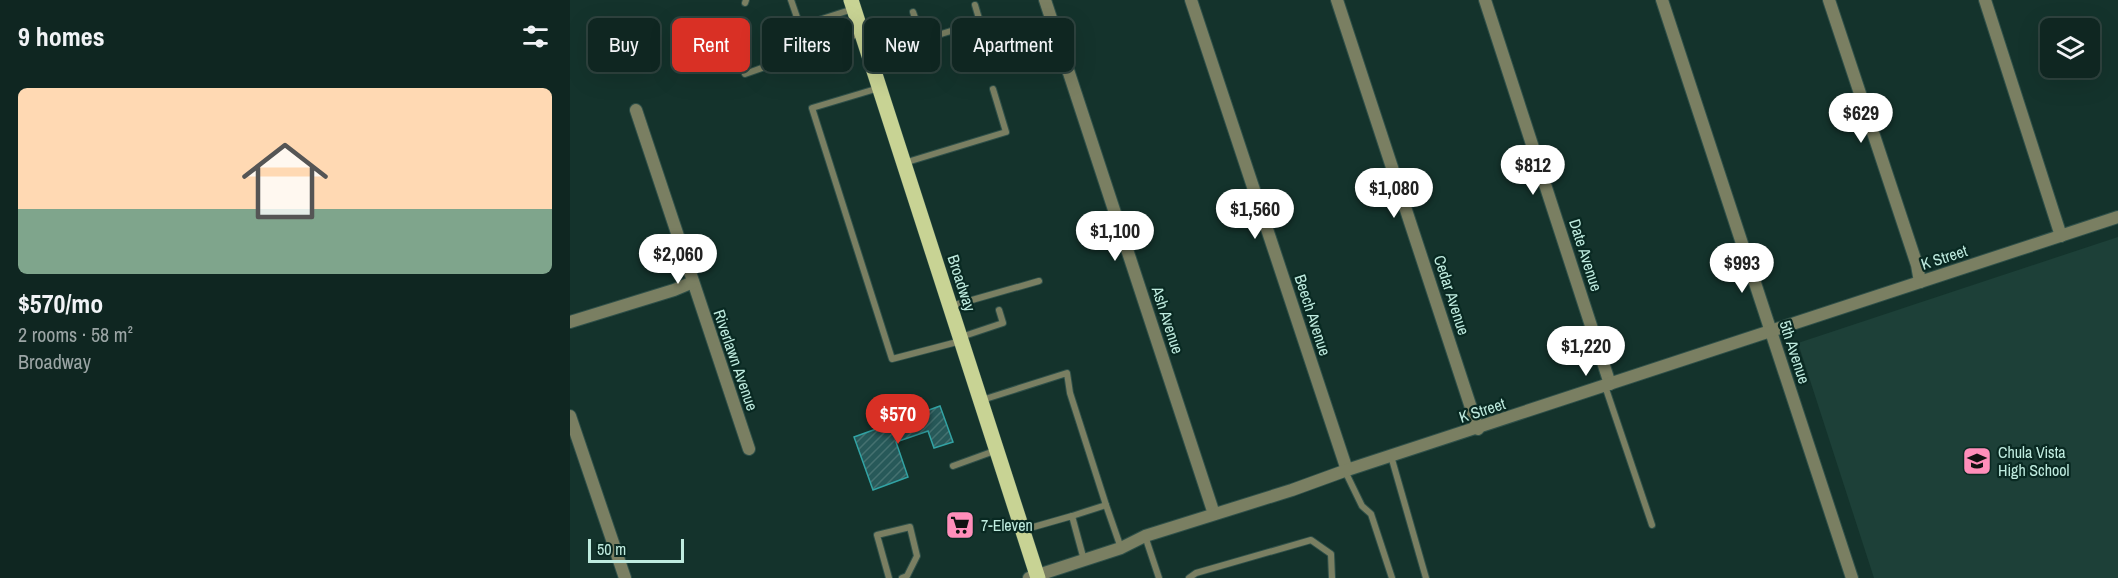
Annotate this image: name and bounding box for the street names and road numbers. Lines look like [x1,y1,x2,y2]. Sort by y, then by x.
street label: Date Avenue [1564,216,1608,294]
street label: K Street [1918,239,1970,275]
street label: Broadway [943,252,982,315]
street label: Cedar Avenue [1429,252,1475,338]
street label: Beech Avenue [1289,271,1337,359]
street label: Ash Avenue [1146,282,1189,357]
street label: Riverlawn Avenue [708,307,764,413]
street label: 5th Avenue [1774,317,1816,387]
street label: K Street [1456,392,1508,428]

